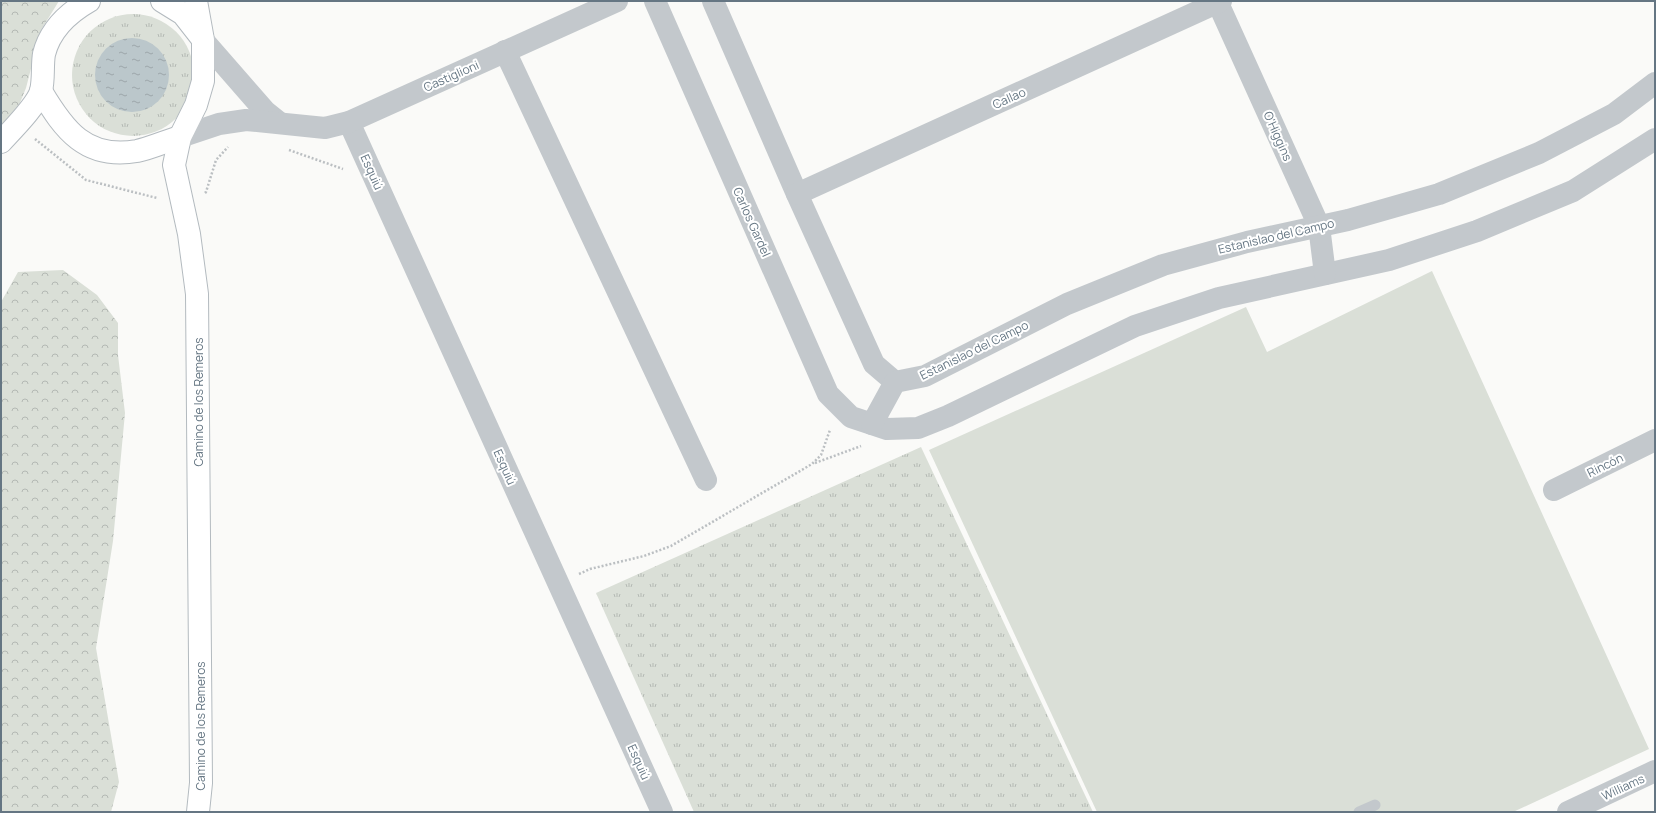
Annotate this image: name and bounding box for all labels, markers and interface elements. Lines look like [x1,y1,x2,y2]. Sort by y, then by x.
street label: Castiglioni [421,56,481,96]
street label: Callao [990,83,1028,113]
street label: O'Higgins [1260,108,1296,164]
street label: Esquiú [357,151,387,193]
street label: Carlos Gardel [729,185,775,259]
street label: Estanislao del Campo [1216,214,1336,258]
street label: Estanislao del Campo [917,316,1031,384]
street label: Camino de los Remeros [190,338,207,466]
street label: Esquiú [490,446,520,488]
street label: Rincón [1584,449,1626,481]
street label: Camino de los Remeros [192,662,209,790]
street label: Esquiú [624,741,654,783]
street label: Williams [1599,770,1647,804]

